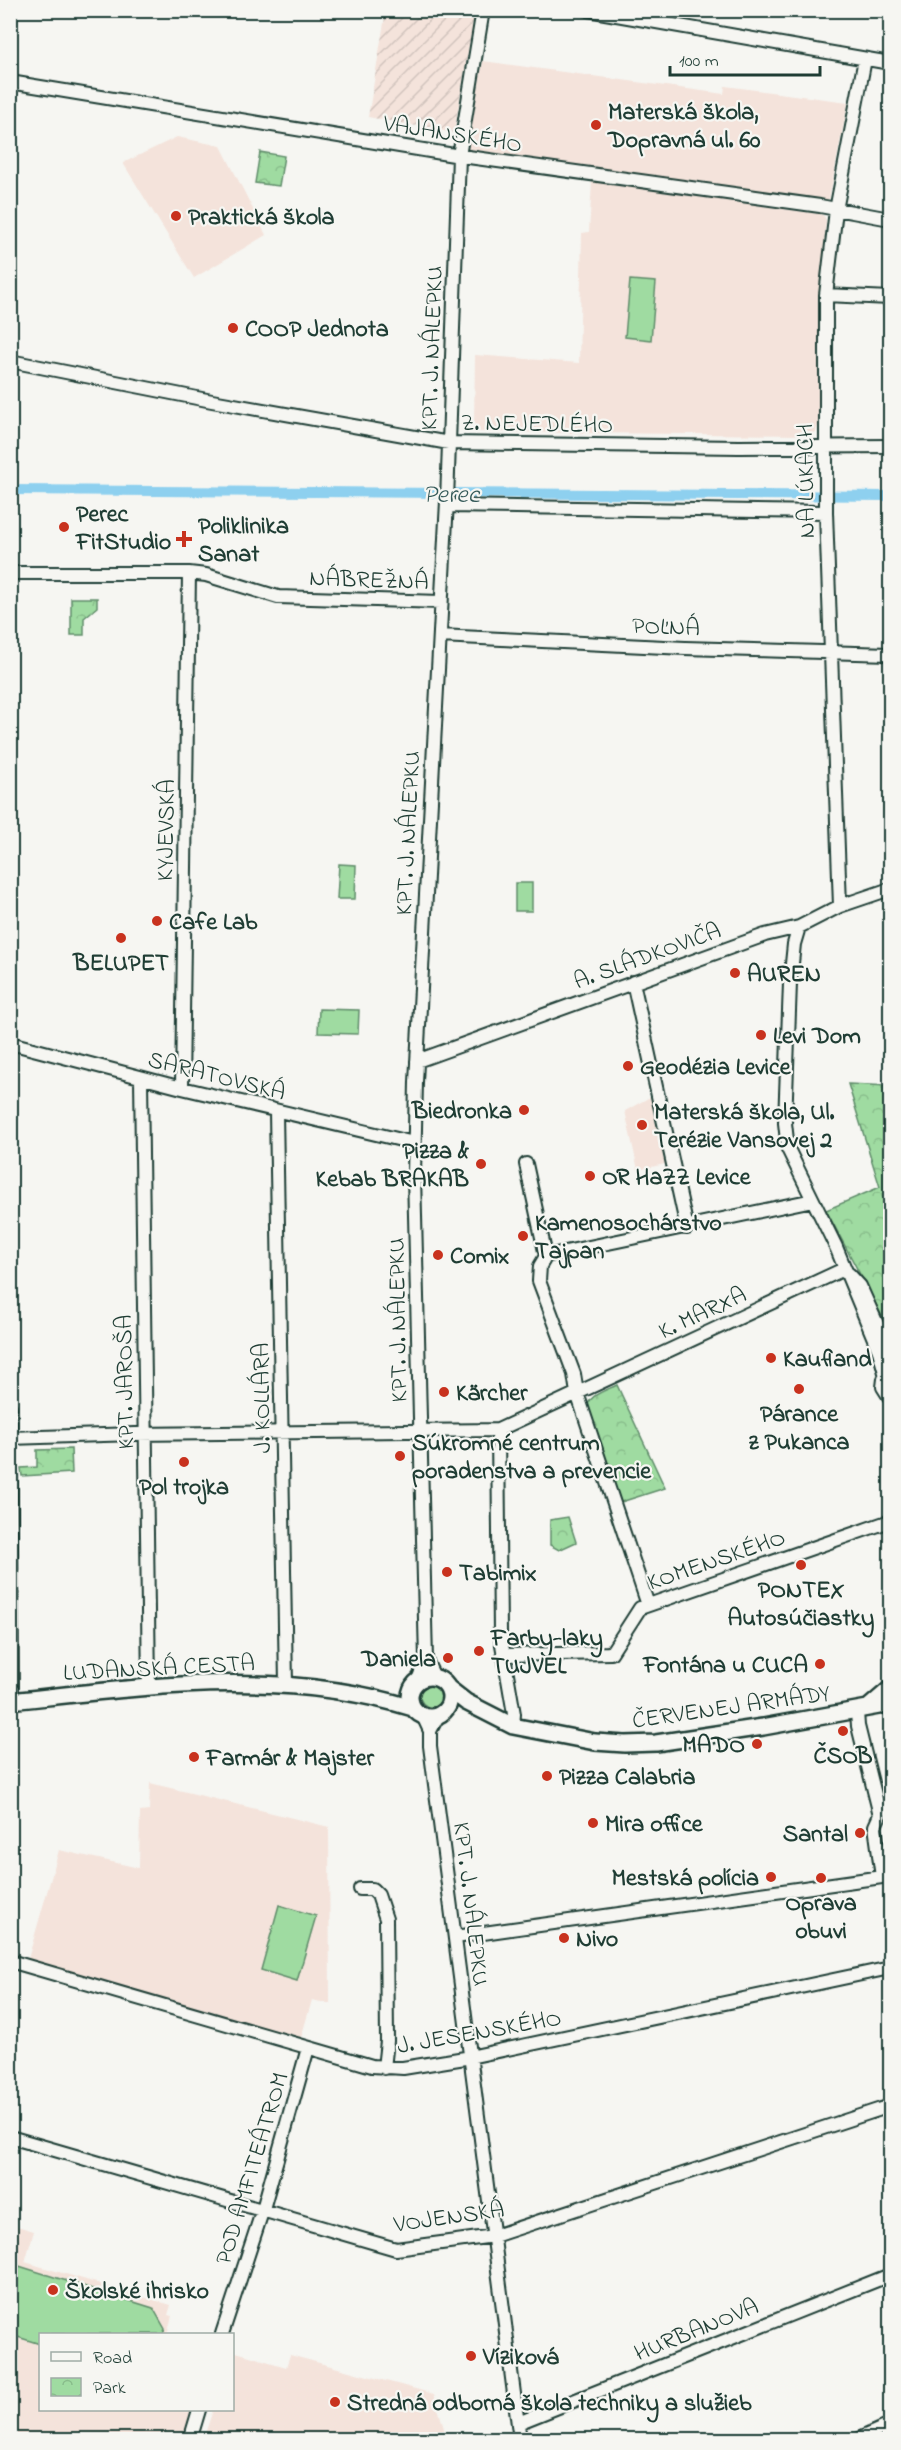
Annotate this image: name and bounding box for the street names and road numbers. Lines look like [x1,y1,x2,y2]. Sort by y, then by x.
street label: VAJANSKÉHO [380,107,525,164]
street label: KPT. J. NÁLEPKU [413,265,454,431]
street label: Z. NEJEDLÉHO [461,407,613,444]
street label: NA LÚKACH [789,423,826,539]
street label: NÁBREŽNÁ [309,562,429,601]
street label: POĽNÁ [631,610,701,647]
street label: KPT. J. NÁLEPKU [388,750,431,916]
street label: KYJEVSKÁ [149,779,186,881]
street label: A. SLÁDKOVIČA [569,914,727,1000]
street label: SARATOVSKÁ [144,1043,289,1111]
street label: KPT. J. NÁLEPKU [381,1237,418,1403]
street label: K. MARXA [653,1279,753,1350]
street label: KPT. JAROŠA [108,1314,145,1450]
street label: J. KOLLÁRA [245,1342,282,1454]
street label: KOMENSKÉHO [643,1521,791,1601]
street label: LUDANSKÁ CESTA [62,1647,256,1692]
street label: ČERVENEJ ARMÁDY [630,1677,833,1740]
street label: KPT. J. NÁLEPKU [442,1820,497,1988]
street label: J. JESENSKÉHO [394,2002,564,2065]
street label: POD AMFITEÁTROM [207,2068,299,2269]
street label: VOJENSKÁ [391,2193,507,2244]
street label: HURBANOVA [629,2290,764,2372]

